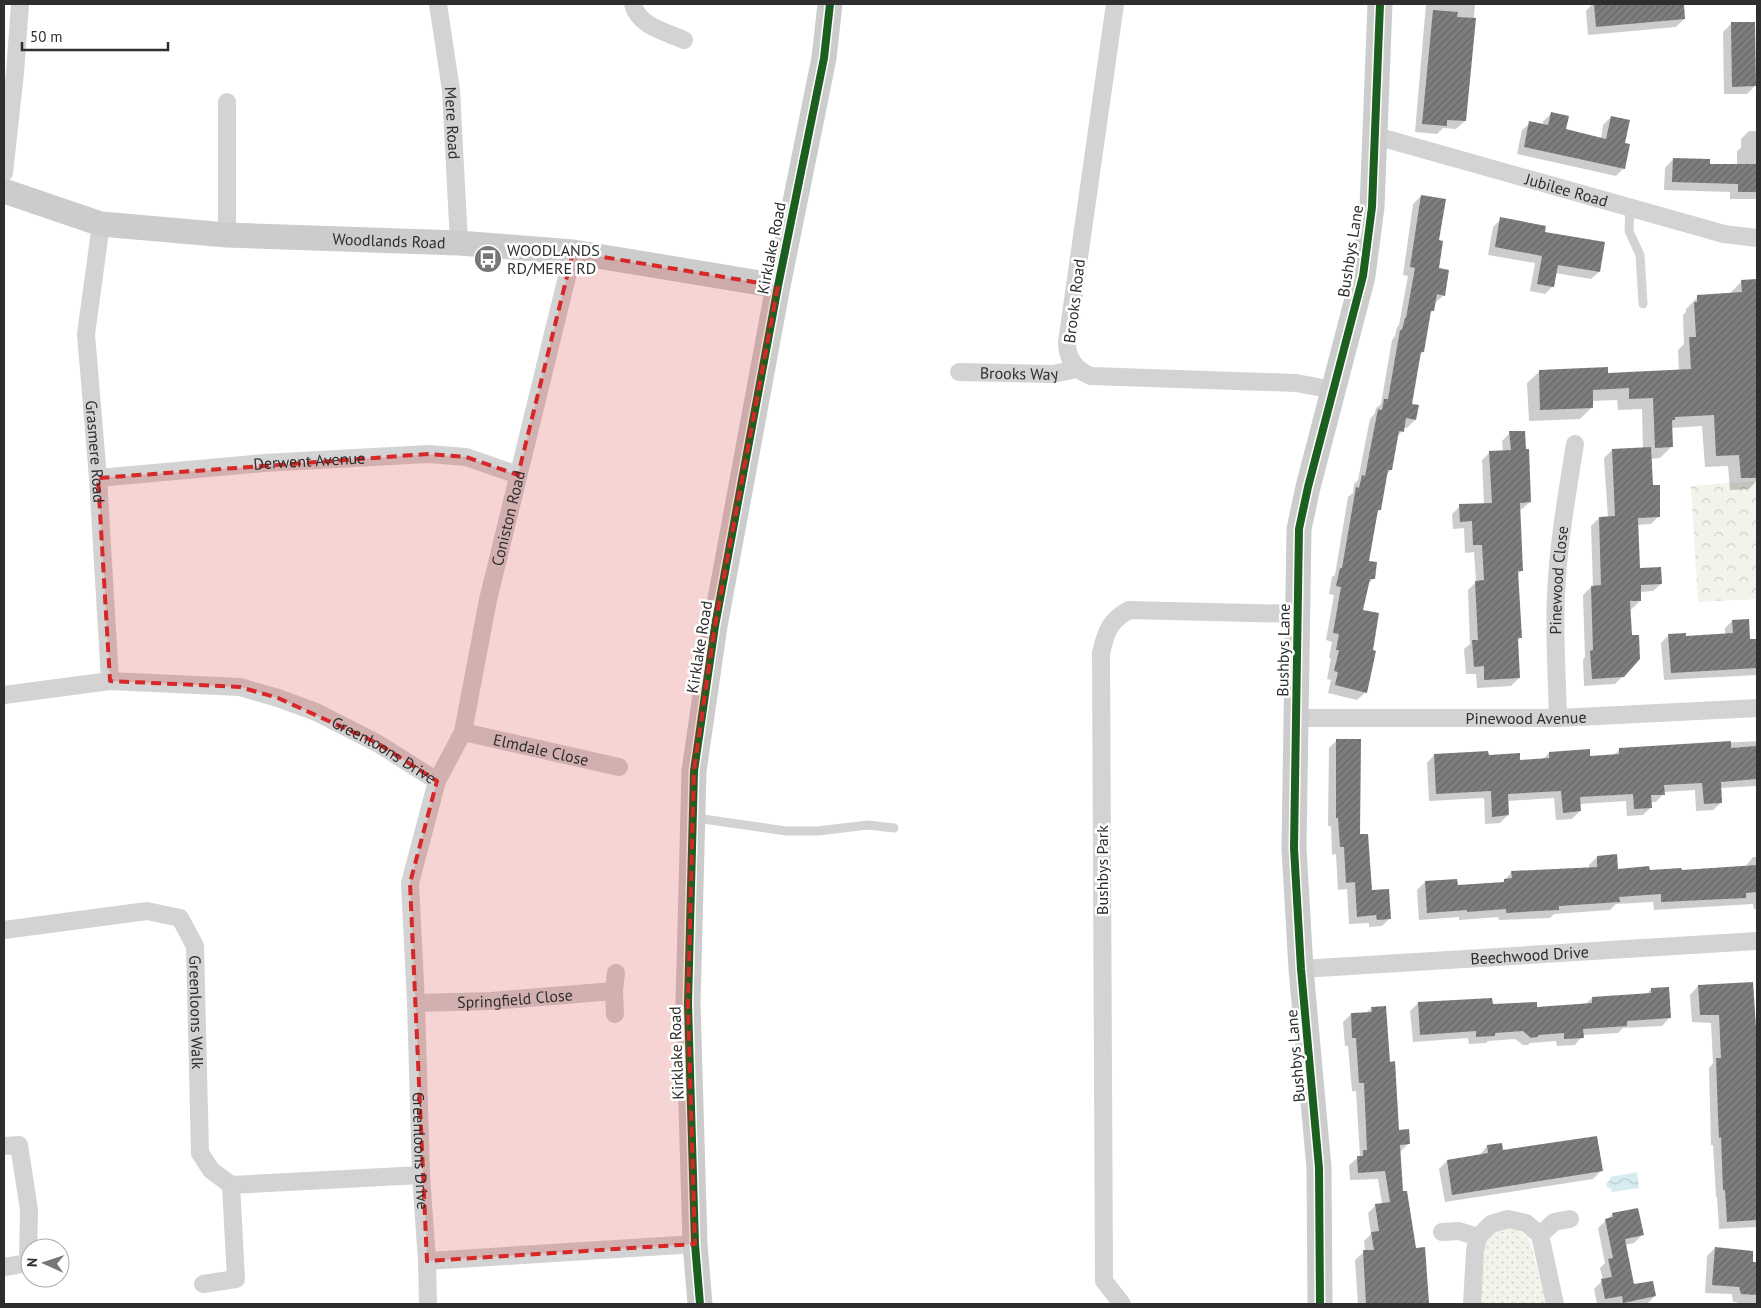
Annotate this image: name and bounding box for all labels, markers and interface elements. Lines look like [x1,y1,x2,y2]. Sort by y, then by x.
scale bar [22,20,169,52]
text: 50 m [30,27,63,46]
street label: Mere Road [441,86,465,160]
street label: Jubilee Road [1522,168,1610,211]
street label: Kirklake Road [752,200,790,296]
street label: Bushbys Lane [1333,203,1367,299]
street label: Woodlands Road [332,229,446,253]
place label: WOODLANDS RD/MERE RD [507,240,600,278]
bus stop icon: WOODLANDS RD/MERE RD [473,244,503,274]
street label: Brooks Road [1059,258,1089,344]
street label: Brooks Way [980,362,1061,384]
street label: Grasmere Road [82,399,109,503]
street label: Derwent Avenue [253,447,366,474]
street label: Coniston Road [487,468,529,568]
street label: Pinewood Close [1545,525,1572,635]
street label: Kirklake Road [682,599,716,695]
street label: Bushbys Lane [1272,603,1294,697]
street label: Pinewood Avenue [1465,707,1587,728]
street label: Greenloons Drive [328,712,440,788]
street label: Elmdale Close [491,729,591,770]
street label: Bushbys Park [1092,825,1112,915]
street label: Beechwood Drive [1470,941,1589,969]
street label: Greenloons Walk [185,955,208,1070]
street label: Springfield Close [457,984,573,1012]
street label: Kirklake Road [664,1006,688,1100]
street label: Bushbys Lane [1281,1009,1309,1103]
street label: Greenloons Drive [409,1092,433,1210]
north arrow [20,1238,70,1288]
text: N [23,1257,41,1267]

